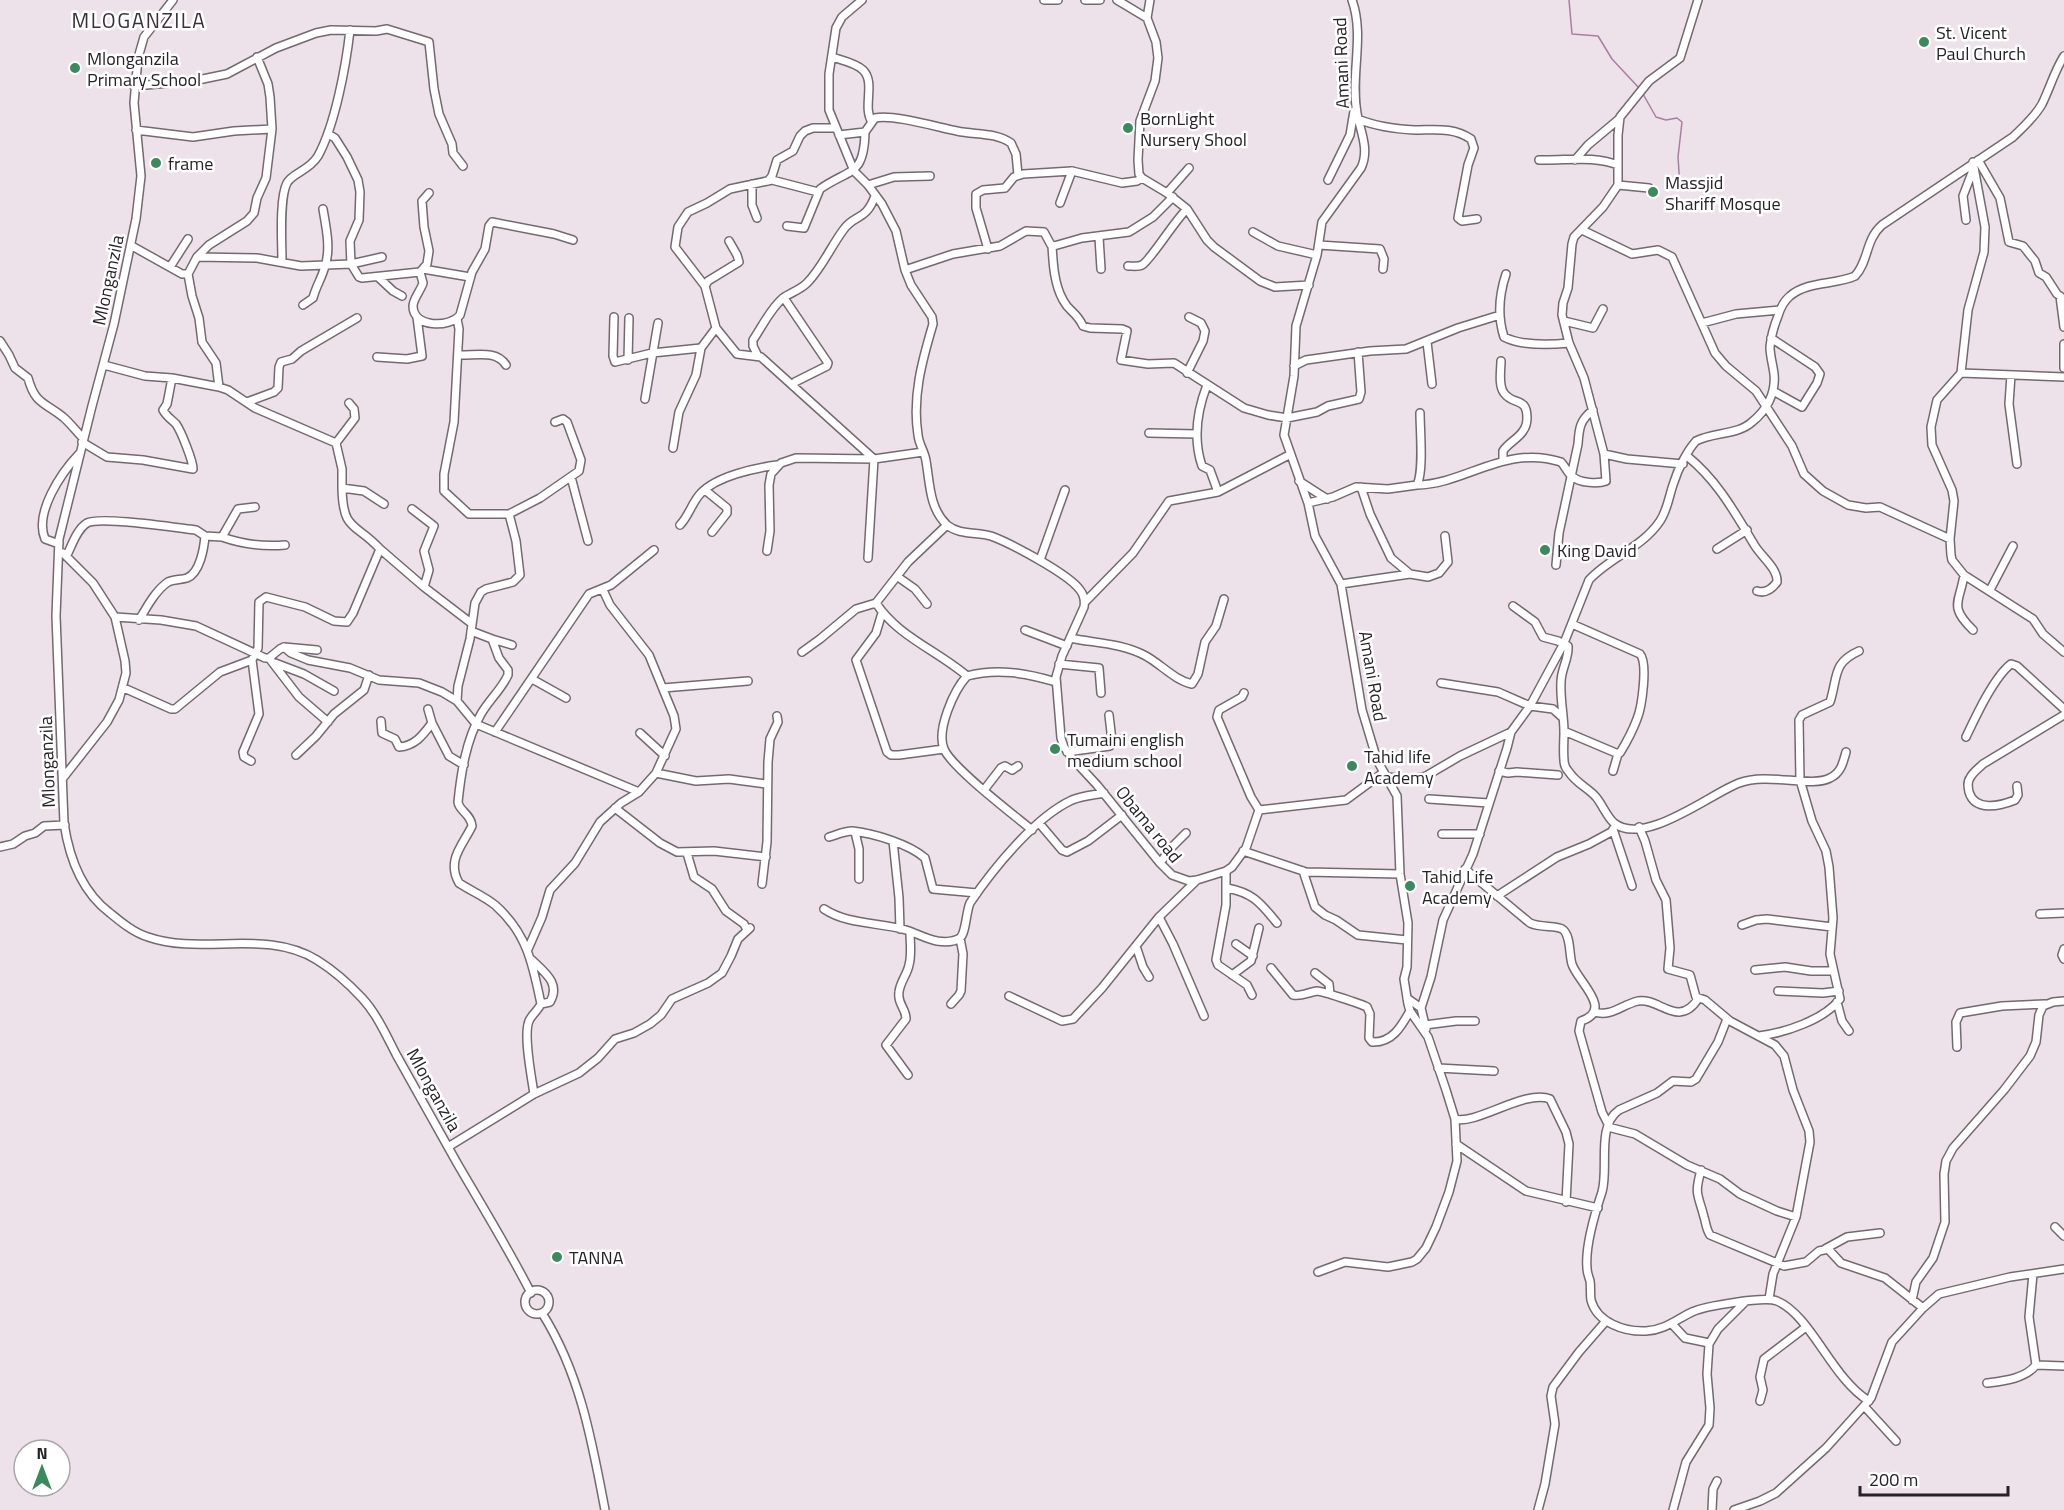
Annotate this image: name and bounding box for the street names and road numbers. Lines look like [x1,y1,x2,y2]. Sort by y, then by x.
street label: Amani Road [1326,17,1356,109]
street label: Mlonganzila [85,232,131,328]
street label: Amani Road [1352,629,1394,723]
street label: Mlonganzila [32,716,62,808]
street label: Obama road [1109,780,1189,868]
street label: Mlonganzila [400,1043,468,1137]

